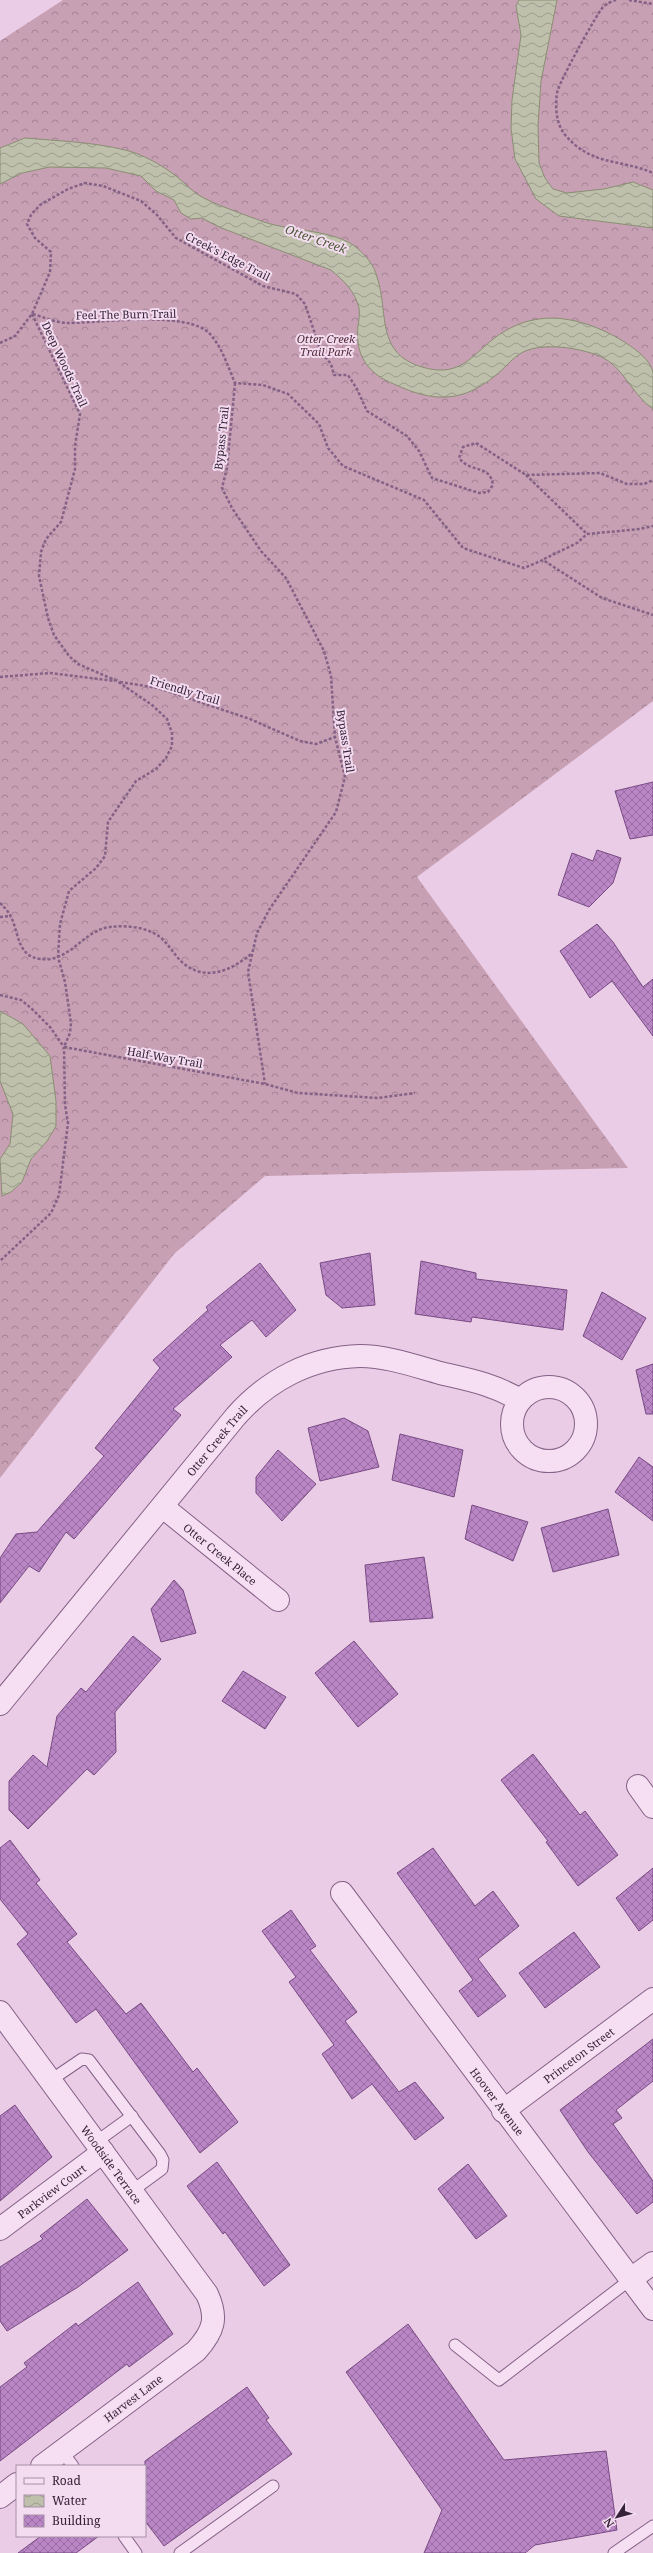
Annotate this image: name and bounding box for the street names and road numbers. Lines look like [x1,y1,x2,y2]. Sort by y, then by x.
street label: Creek's Edge Trail [183,228,274,284]
street label: Feel The Burn Trail [76,306,177,322]
street label: Deep Woods Trail [39,319,92,410]
street label: Bypass Trail [210,405,232,470]
street label: Friendly Trail [148,672,222,708]
street label: Bypass Trail [334,708,358,774]
street label: Half-Way Trail [126,1043,205,1071]
street label: Otter Creek Trail [183,1401,250,1479]
street label: Otter Creek Place [181,1519,261,1588]
street label: Princeton Street [540,2023,617,2086]
street label: Hoover Avenue [467,2064,528,2138]
street label: Woodside Terrace [78,2122,146,2207]
street label: Parkview Court [14,2160,89,2221]
street label: Harvest Lane [101,2371,166,2425]

